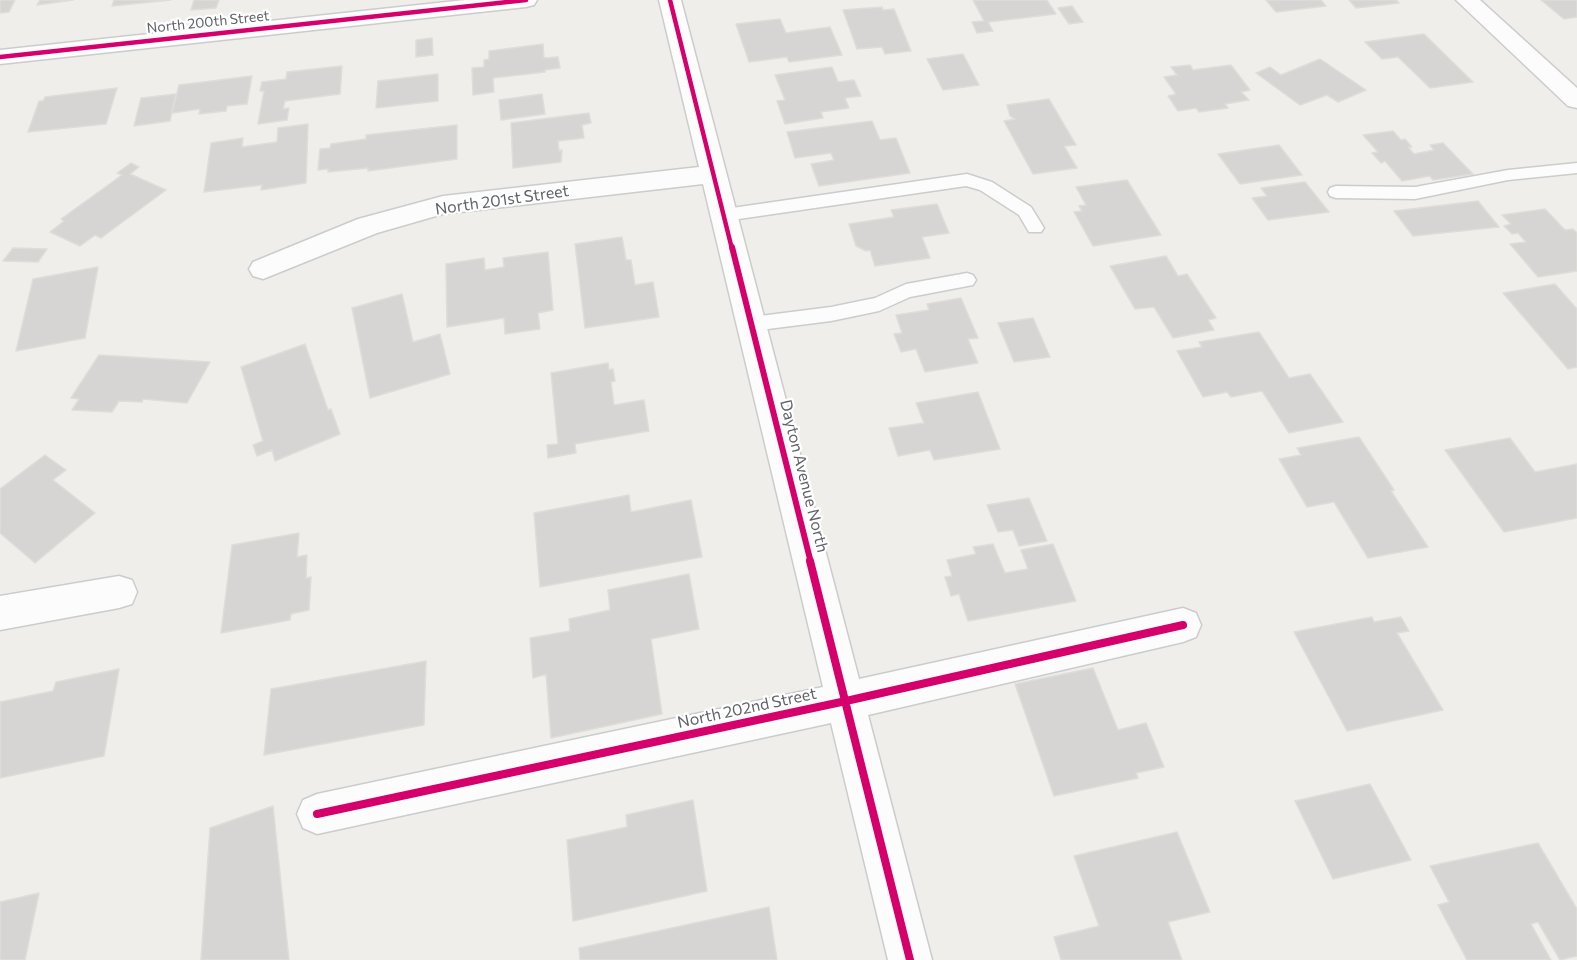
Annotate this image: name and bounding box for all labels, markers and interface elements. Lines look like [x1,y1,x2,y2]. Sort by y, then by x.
street label: North 200th Street [146,7,270,37]
street label: North 201st Street [434,181,570,219]
street label: Dayton Avenue North [776,398,832,554]
street label: North 202nd Street [676,684,818,732]

